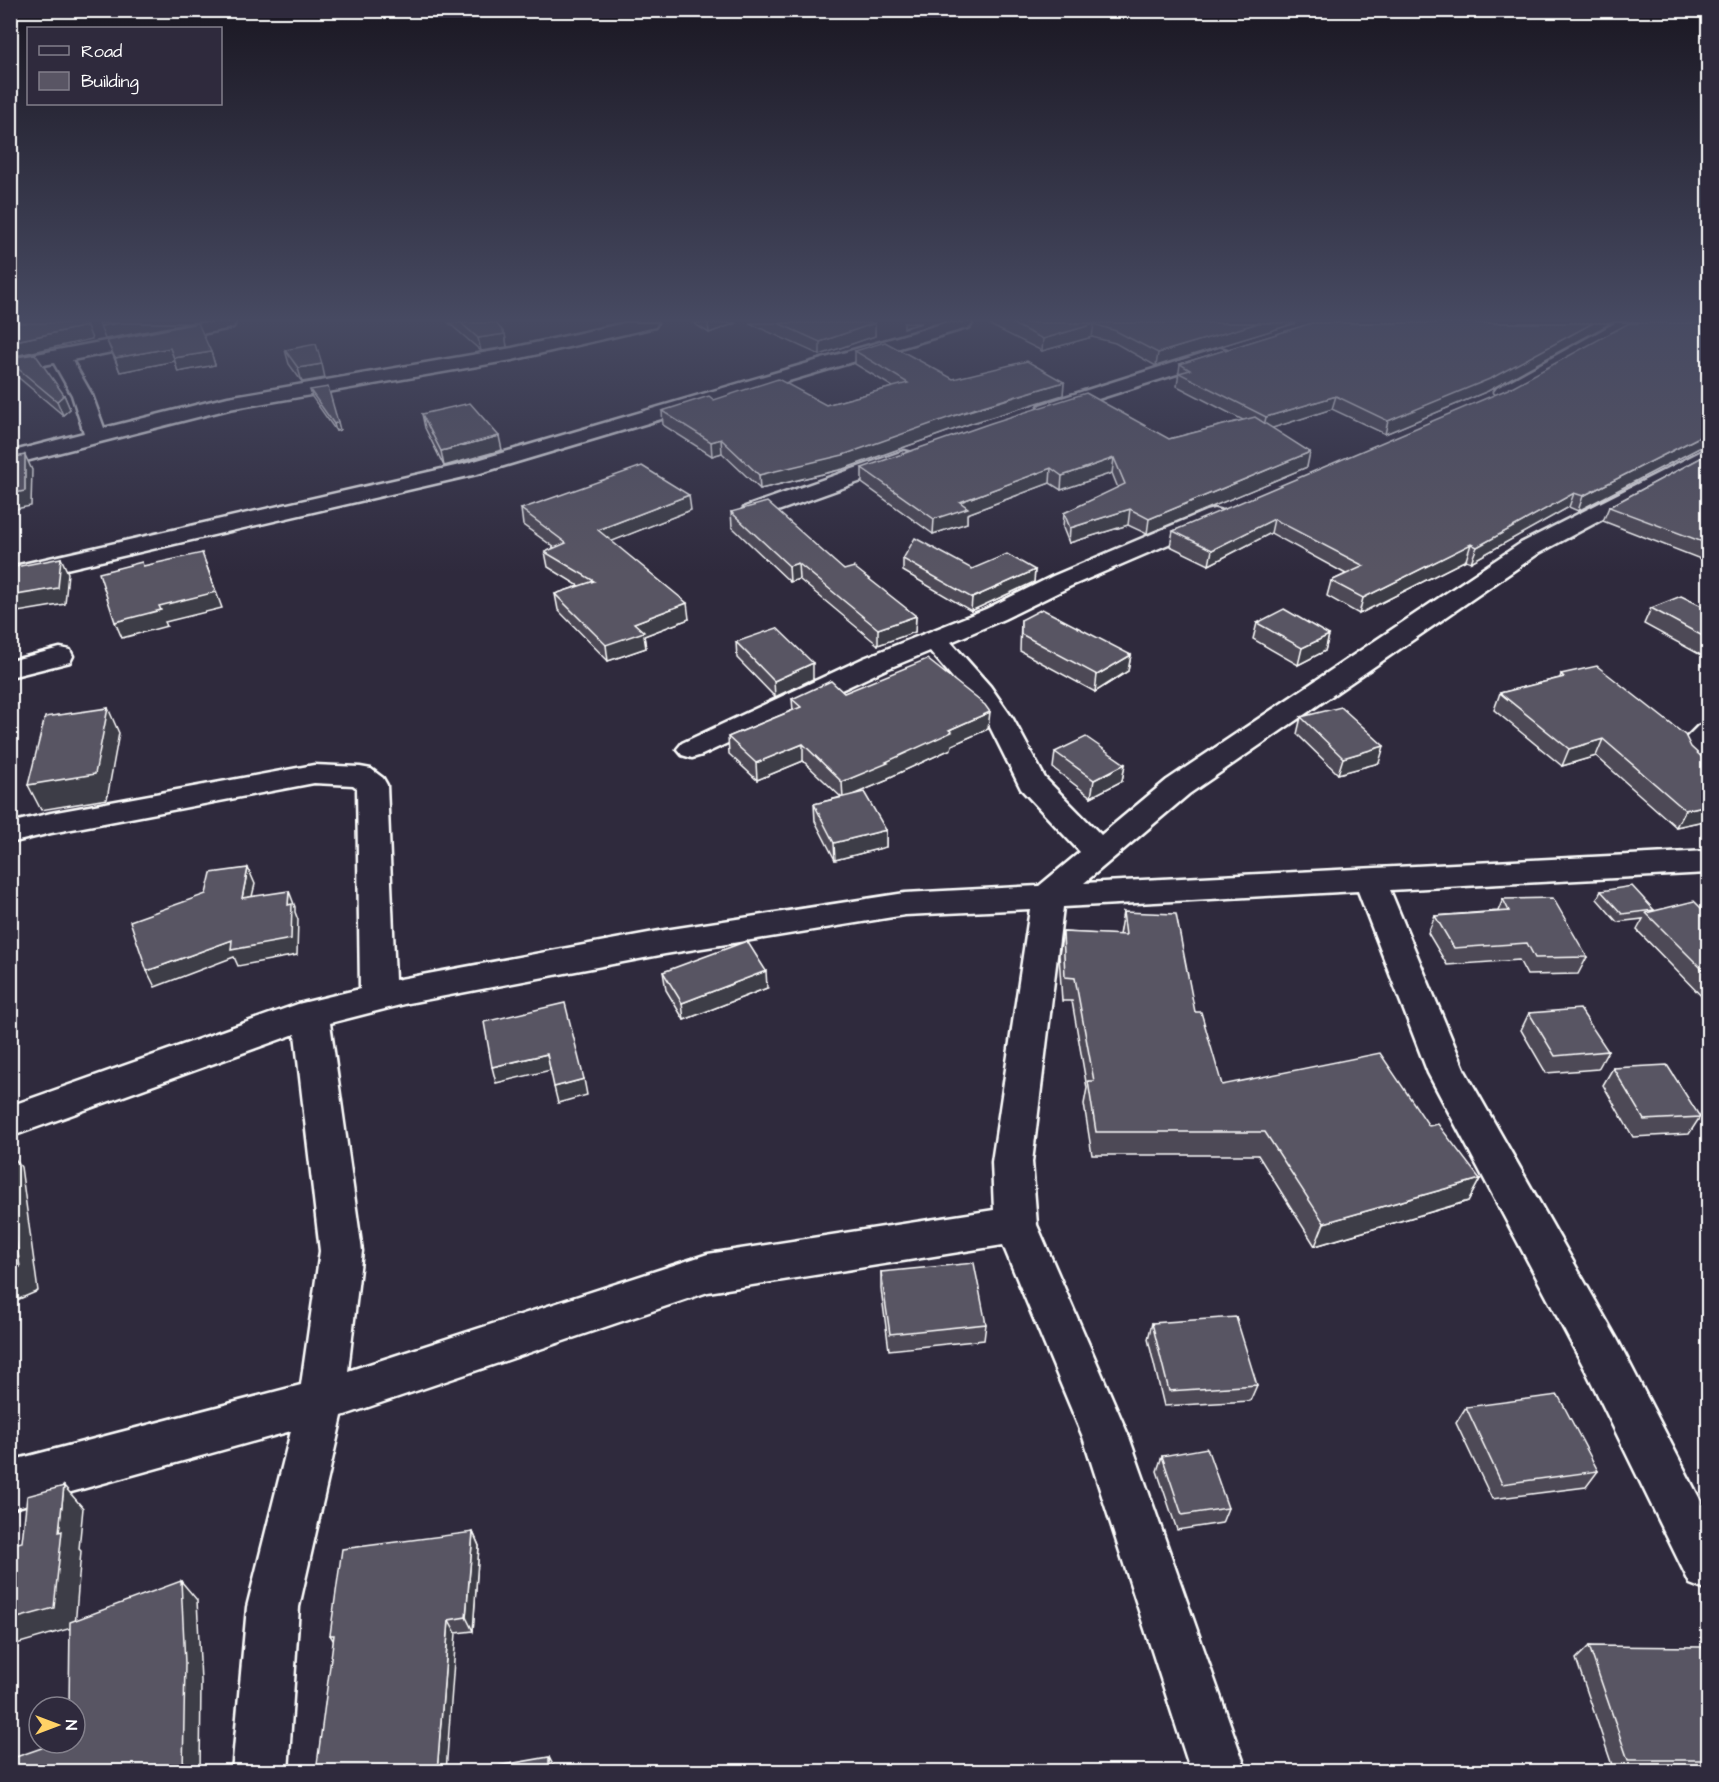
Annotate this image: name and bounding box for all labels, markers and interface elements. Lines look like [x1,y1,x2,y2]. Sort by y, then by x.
legend [27,27,222,105]
text: Road [81,39,122,64]
text: Building [81,69,139,95]
north arrow [27,1695,87,1755]
text: N [60,1720,82,1730]

